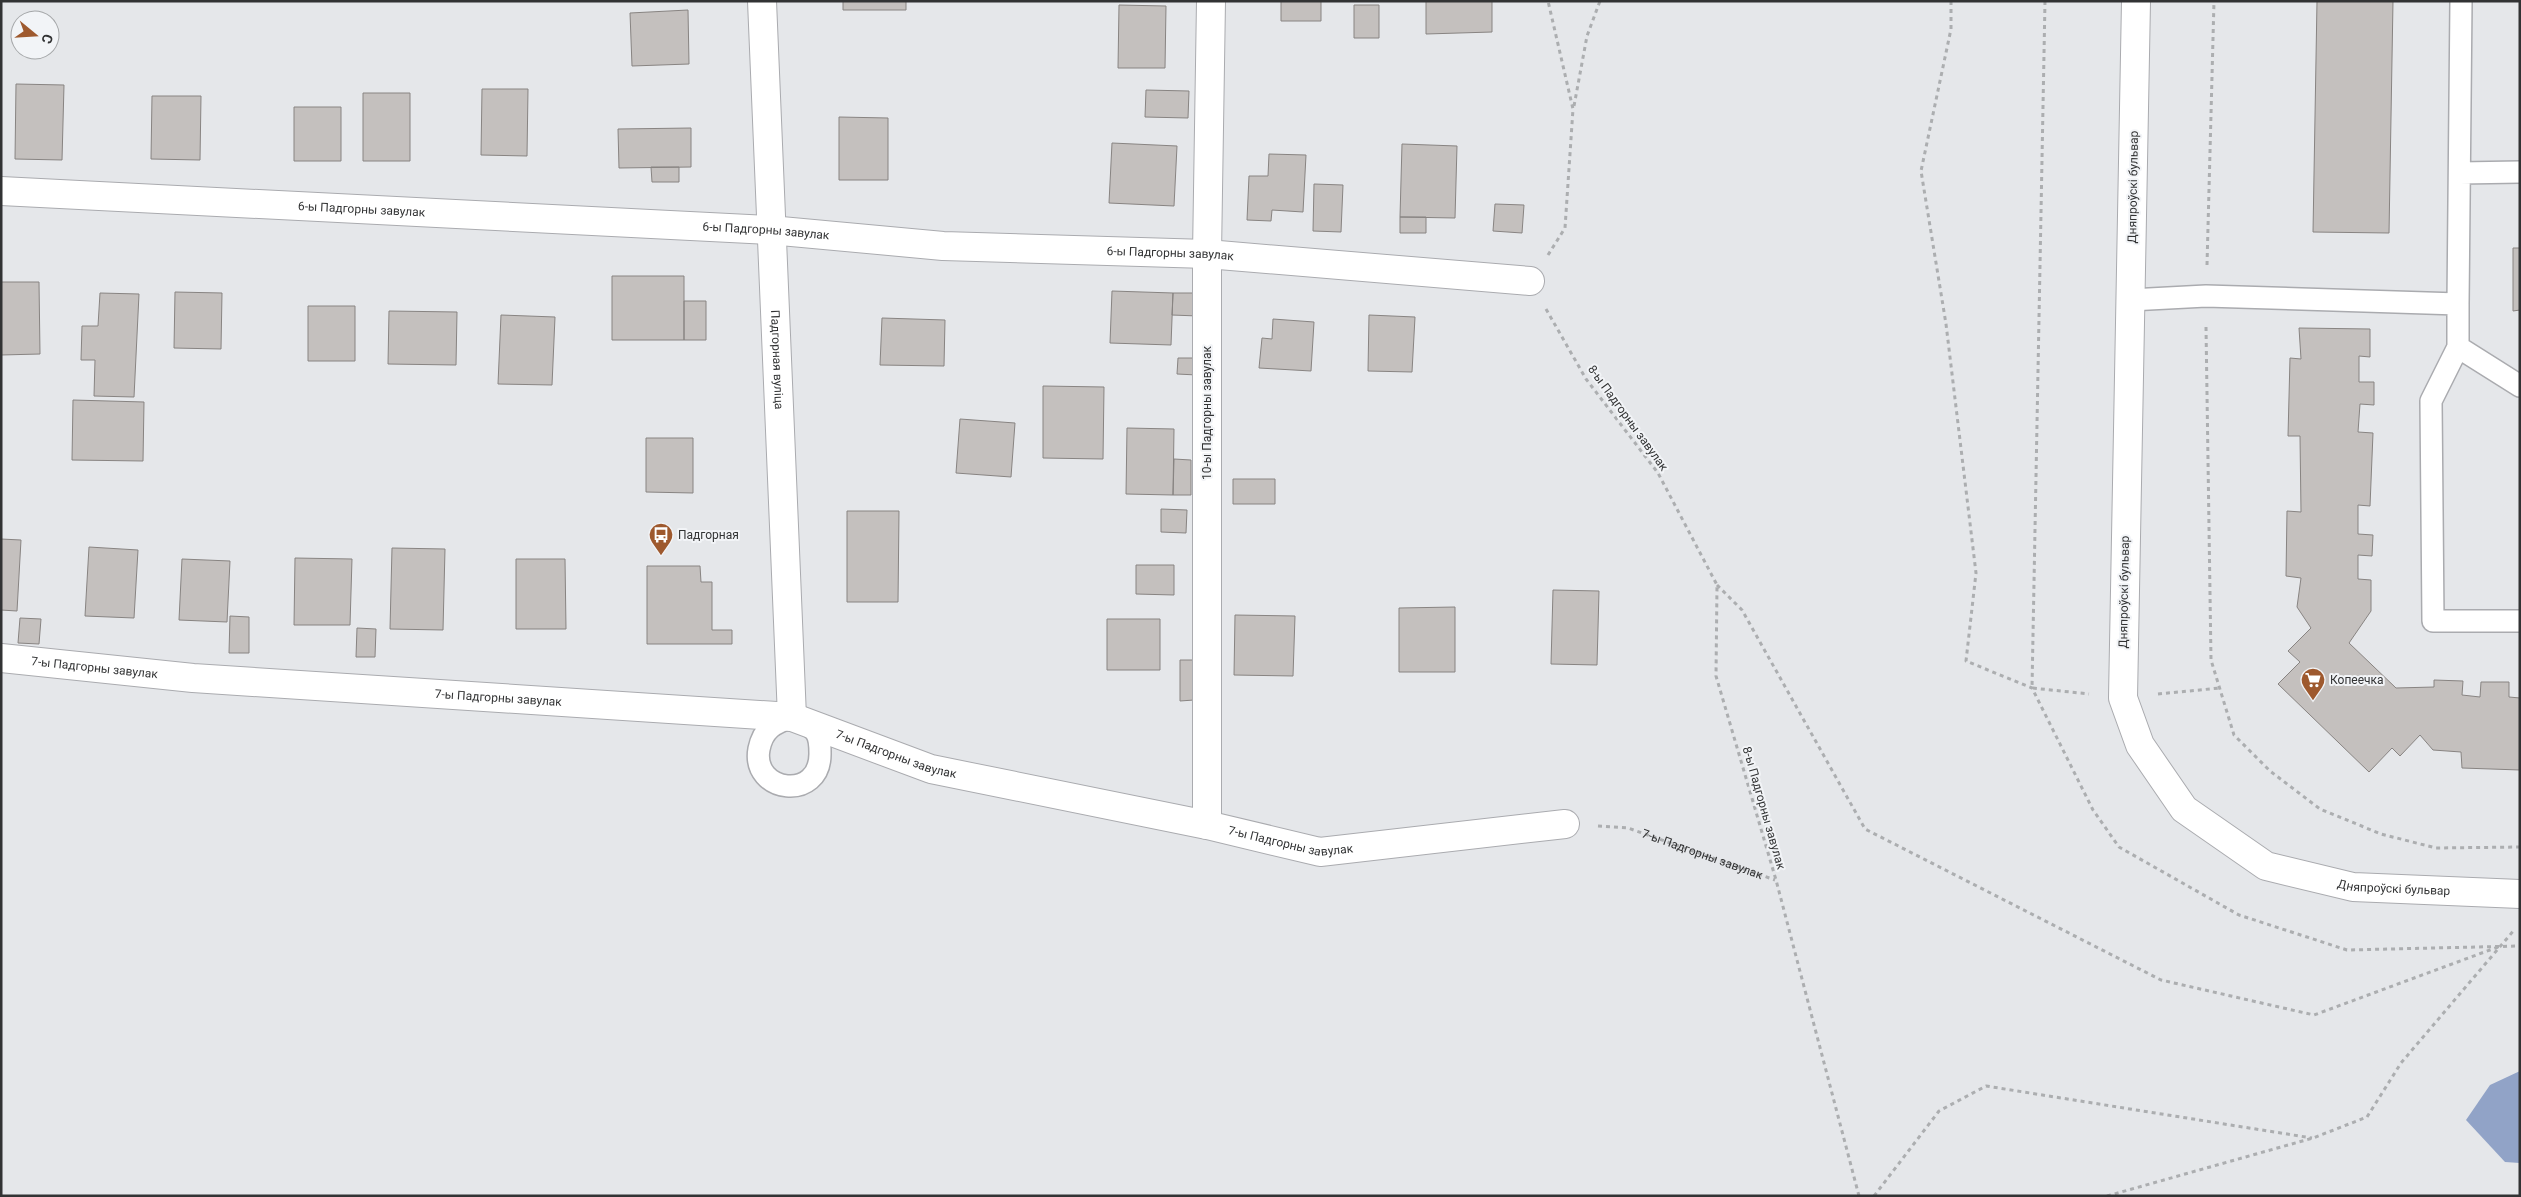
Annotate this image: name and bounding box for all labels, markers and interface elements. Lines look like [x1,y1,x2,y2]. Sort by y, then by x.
north arrow [10,10,60,60]
text: С [38,32,56,46]
street label: Дняпроўскі бульвар [2125,130,2141,244]
street label: 6-ы Падгорны завулак [298,199,426,220]
street label: 6-ы Падгорны завулак [702,220,831,243]
street label: 6-ы Падгорны завулак [1106,244,1235,263]
street label: Падгорная вуліца [768,310,786,410]
street label: 10-ы Падгорны завулак [1200,346,1214,480]
street label: 8-ы Падгорны завулак [1585,362,1671,474]
bus stop icon: Падгорная [648,522,674,556]
place label: Падгорная [678,528,739,542]
street label: Дняпроўскі бульвар [2116,535,2132,649]
street label: 7-ы Падгорны завулак [30,654,159,681]
supermarket icon: Копеечка [2300,667,2326,701]
place label: Копеечка [2330,673,2384,687]
street label: 7-ы Падгорны завулак [434,687,563,709]
street label: 7-ы Падгорны завулак [834,727,958,781]
street label: 8-ы Падгорны завулак [1740,745,1788,872]
street label: 7-ы Падгорны завулак [1227,823,1354,859]
street label: 7-ы Падгорны завулак [1640,826,1765,882]
street label: Дняпроўскі бульвар [2336,877,2451,898]

